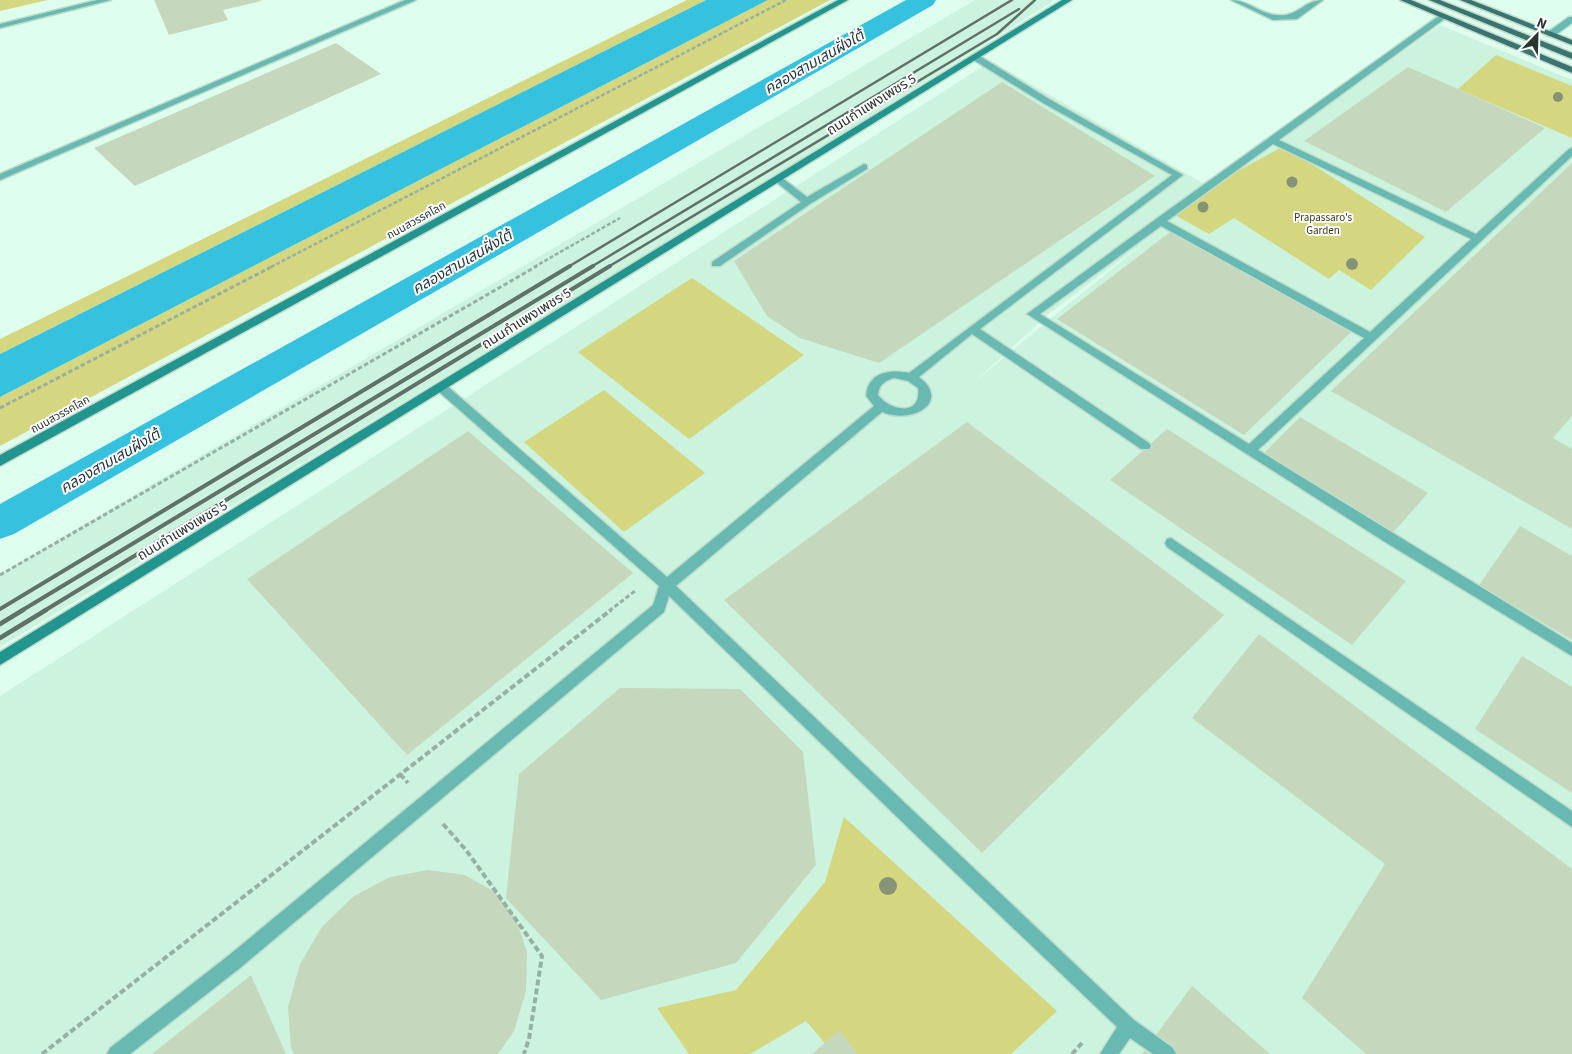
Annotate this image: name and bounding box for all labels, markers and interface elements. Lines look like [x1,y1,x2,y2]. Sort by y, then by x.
north arrow [1512,10,1562,60]
text: N [1533,13,1550,35]
water label: คลองสามเสนฝั่งใต้ [760,24,870,100]
street label: ถนนกำแพงเพชร 5 [823,69,920,140]
street label: ถนนสวรรคโลก [384,198,449,243]
park label: Prapassaro's Garden [1294,210,1352,238]
water label: คลองสามเสนฝั่งใต้ [408,224,518,300]
street label: ถนนกำแพงเพชร 5 [478,283,575,354]
street label: ถนนสวรรคโลก [28,392,93,437]
water label: คลองสามเสนฝั่งใต้ [56,423,166,499]
street label: ถนนกำแพงเพชร 5 [133,496,232,566]

